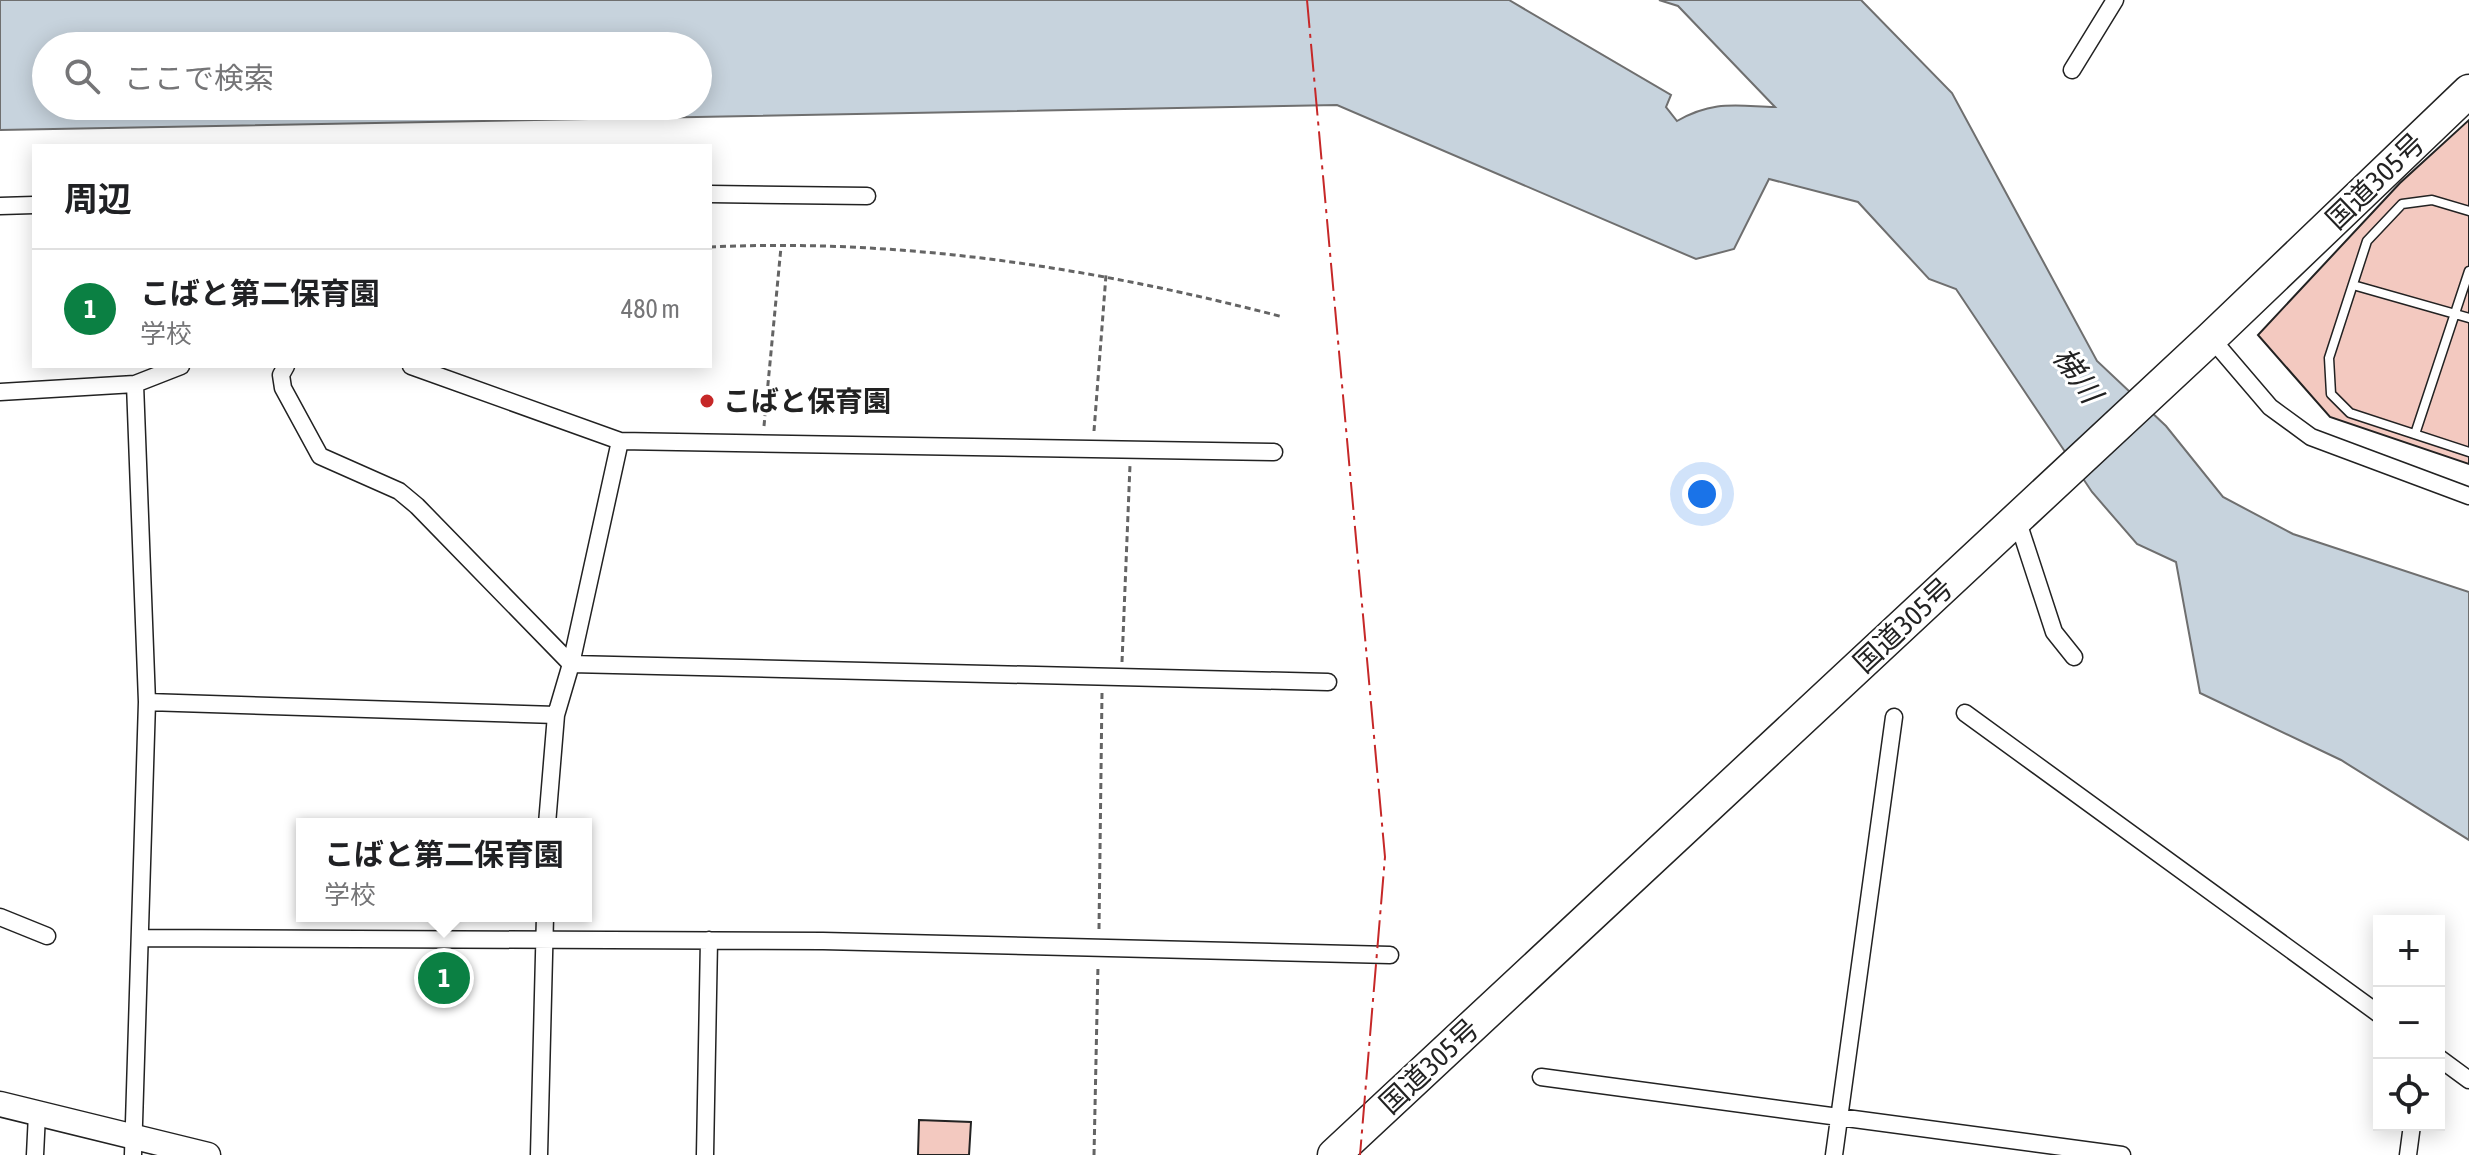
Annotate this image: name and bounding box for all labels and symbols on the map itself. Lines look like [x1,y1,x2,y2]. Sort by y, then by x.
street label: 国道305号 [2319,127,2431,235]
water label: 梯川 [2047,340,2111,411]
place label: こばと保育園 [723,385,891,417]
marker: こばと保育園 [698,392,716,410]
your location [1682,474,1722,514]
street label: 国道305号 [1847,571,1959,679]
pin: 1 [418,948,470,1008]
street label: 国道305号 [1373,1012,1485,1120]

